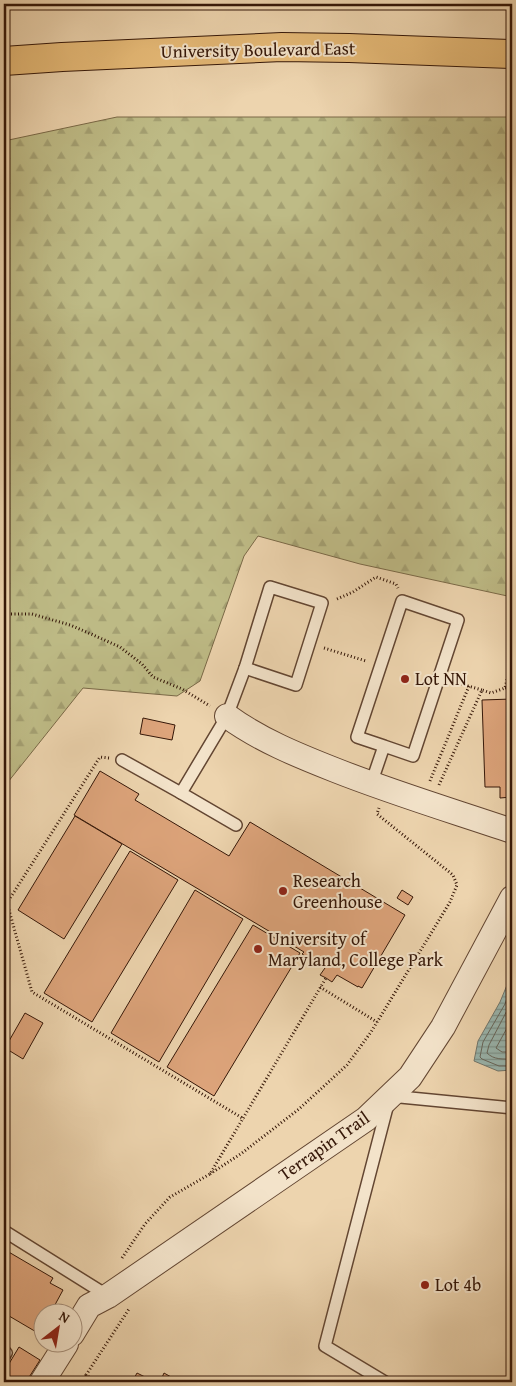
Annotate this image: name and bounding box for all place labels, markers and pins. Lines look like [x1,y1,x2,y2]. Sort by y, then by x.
place label: Lot NN [415,665,467,692]
marker: Lot NN [399,673,411,685]
place label: Research Greenhouse [293,867,382,915]
marker: Research Greenhouse [277,885,289,897]
place label: University of Maryland, College Park [268,925,444,973]
marker: University of Maryland, College Park [252,943,264,955]
place label: Lot 4b [435,1271,481,1298]
marker: Lot 4b [419,1279,431,1291]

